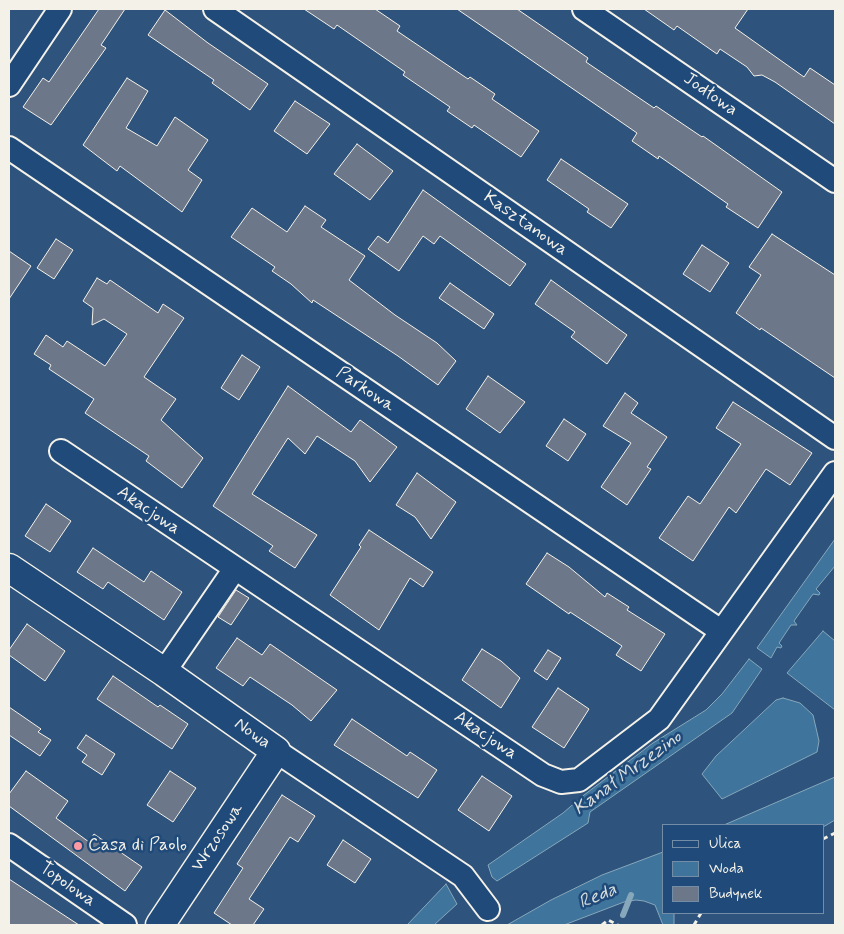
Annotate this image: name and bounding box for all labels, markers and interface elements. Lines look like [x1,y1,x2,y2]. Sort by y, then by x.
street label: Jodłowa [679,69,741,121]
street label: Kasztanowa [479,187,571,261]
street label: Parkowa [332,363,398,417]
street label: Akacjowa [112,482,184,540]
street label: Akacjowa [449,707,521,765]
street label: Nowa [230,714,274,754]
water label: Kanał Mrzezino [569,727,687,821]
street label: Wrzosowa [187,800,249,876]
legend [662,824,824,914]
text: Ulica [709,834,741,854]
place label: Casa di Paolo [88,835,187,857]
marker: Casa di Paolo [72,840,84,852]
street label: Topolowa [35,858,99,912]
text: Woda [709,859,744,879]
water label: Reda [575,879,621,915]
text: Budynek [709,884,763,904]

